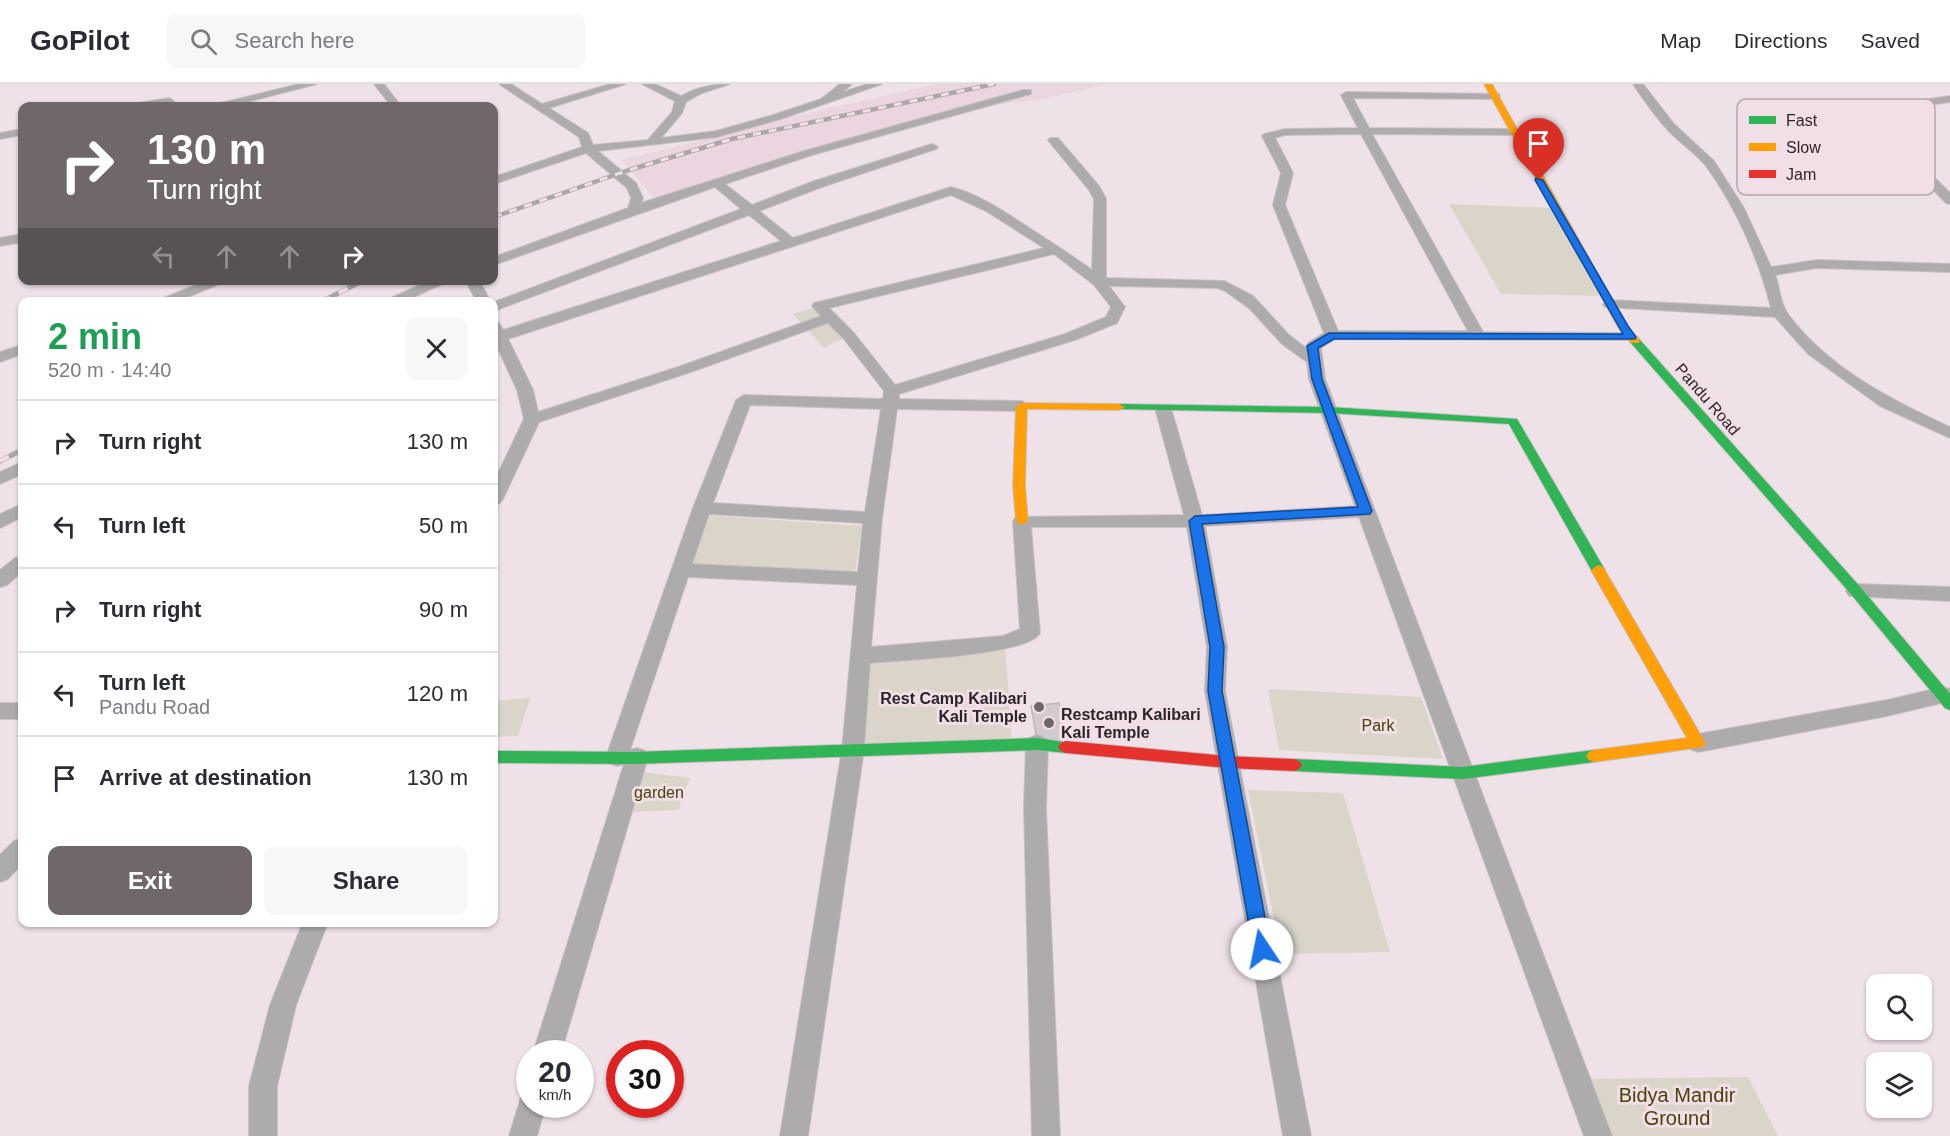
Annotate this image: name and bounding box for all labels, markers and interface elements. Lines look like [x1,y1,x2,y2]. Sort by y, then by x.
search box [166,14,586,68]
text: GoPilot [30,25,130,56]
icon: search [187,25,220,58]
text: Search here [235,28,354,53]
text: Map [1660,29,1701,52]
text: Directions [1734,29,1827,52]
text: Saved [1860,29,1920,52]
legend [1737,99,1935,195]
text: Fast [1786,112,1818,129]
pin [1513,118,1564,180]
icon: right [48,126,126,204]
text: 130 m [147,126,266,173]
icon: arrive [1522,127,1555,160]
text: Slow [1786,139,1821,156]
text: Jam [1786,166,1816,183]
text: Turn right [147,175,262,205]
icon: left [147,240,180,273]
icon: ahead [210,240,243,273]
icon: ahead [273,240,306,273]
icon: right [336,240,369,273]
text: 2 min [48,316,142,357]
button: close [405,317,468,380]
text: 520 m · 14:40 [48,359,171,381]
street label: Pandu Road [1672,360,1743,438]
icon: right [48,426,81,459]
text: Turn right [99,429,201,454]
text: 130 m [407,429,468,454]
icon: left [48,510,81,543]
text: Turn left [99,513,185,538]
text: 50 m [419,513,468,538]
icon: right [48,594,81,627]
text: Turn right [99,597,201,622]
text: 90 m [419,597,468,622]
text: Turn left [99,670,185,695]
icon: left [48,678,81,711]
text: 120 m [407,681,468,706]
place label: Rest Camp Kalibari Kali Temple [880,690,1027,725]
text: Pandu Road [99,696,210,718]
marker: Rest Camp Kalibari Kali Temple [1032,700,1046,714]
place label: Restcamp Kalibari Kali Temple [1061,706,1201,741]
marker: Restcamp Kalibari Kali Temple [1042,716,1056,730]
park label: Park [1362,717,1395,734]
icon: arrive [48,762,81,795]
text: Arrive at destination [99,765,312,790]
text: 130 m [407,765,468,790]
park label: garden [634,784,684,801]
button: Exit [48,846,252,915]
button: Share [264,846,468,915]
position arrow [1230,917,1294,981]
map controls [1866,974,1932,1118]
button: search [1866,974,1932,1040]
speed limit sign: 30 [606,1040,684,1118]
button: layers [1866,1052,1932,1118]
text: 20 [538,1055,572,1088]
park label: Bidya Mandir Ground [1619,1084,1736,1129]
text: km/h [539,1086,571,1103]

